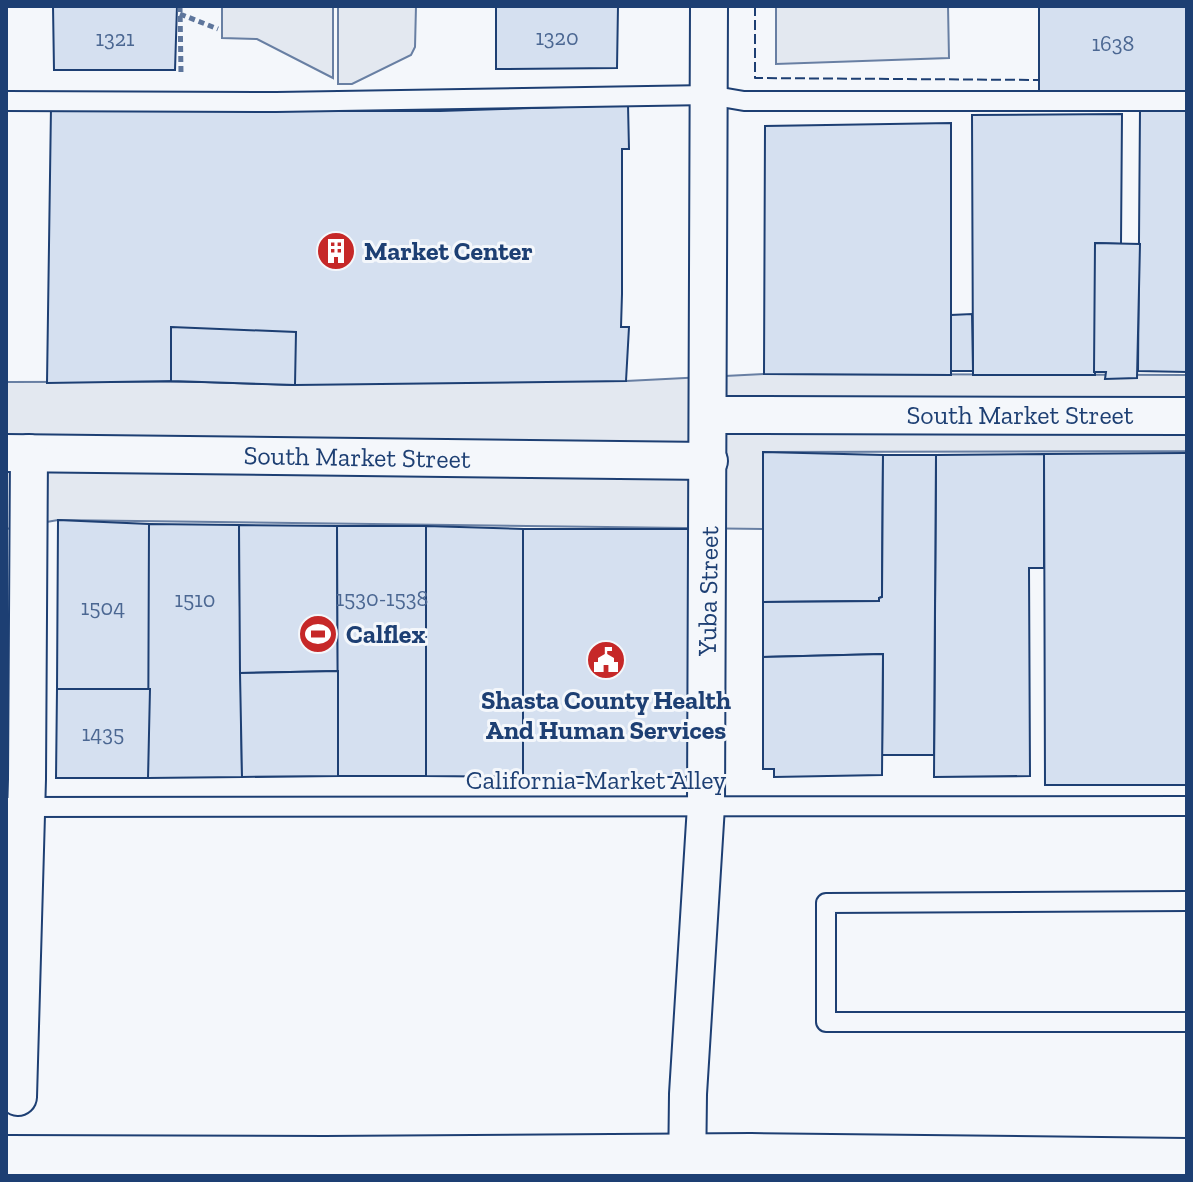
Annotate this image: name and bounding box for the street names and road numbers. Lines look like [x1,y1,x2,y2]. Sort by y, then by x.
street label: South Market Street [907,399,1134,431]
street label: South Market Street [243,439,471,475]
street label: Yuba Street [691,525,725,657]
street label: California-Market Alley [466,764,727,796]

